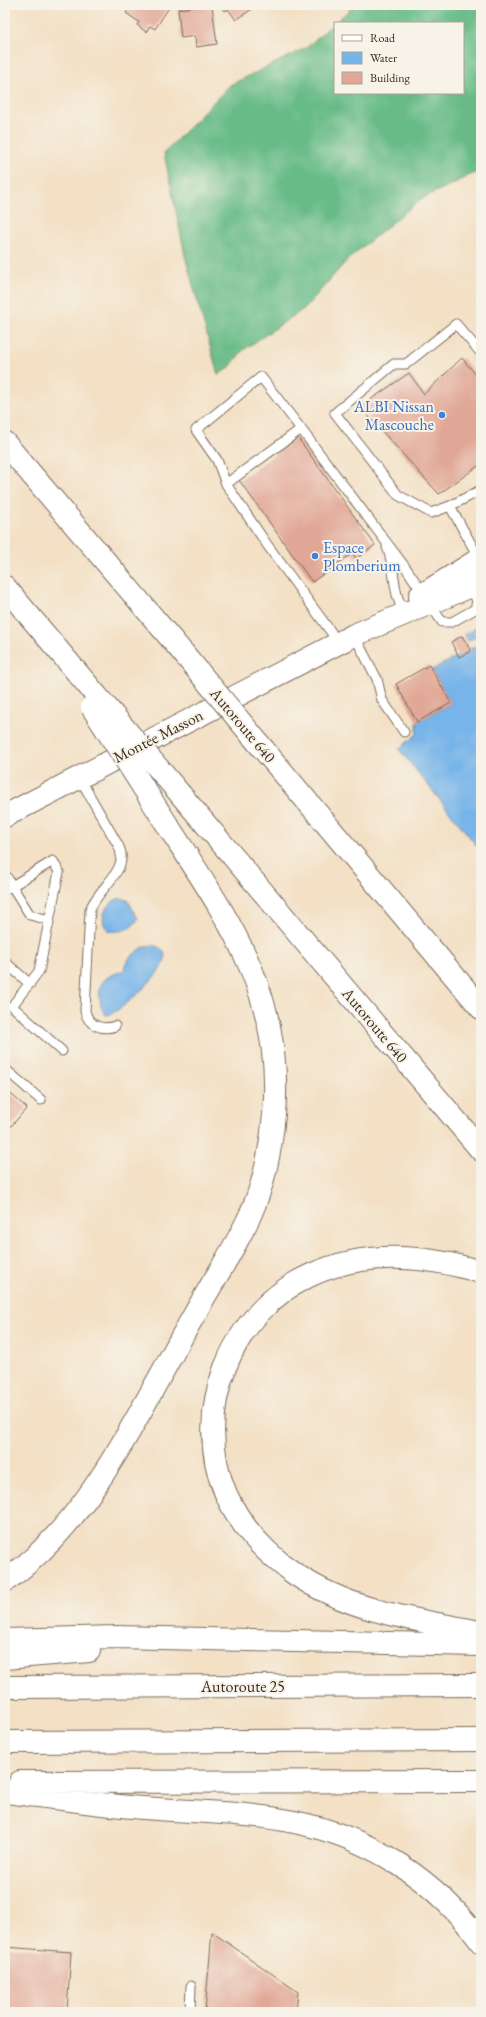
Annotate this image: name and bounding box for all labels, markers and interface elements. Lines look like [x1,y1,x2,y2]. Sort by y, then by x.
legend [334,22,464,94]
text: Road [370,30,396,46]
text: Water [370,50,397,66]
text: Building [370,70,411,86]
place label: ALBI Nissan Mascouche [353,396,435,435]
marker: ALBI Nissan Mascouche [437,410,447,420]
place label: Espace Plomberium [323,537,401,576]
marker: Espace Plomberium [310,551,320,561]
street label: Autoroute 640 [205,682,281,767]
street label: Montée Masson [109,704,207,768]
street label: Autoroute 640 [337,982,413,1067]
street label: Autoroute 25 [200,1676,285,1697]

